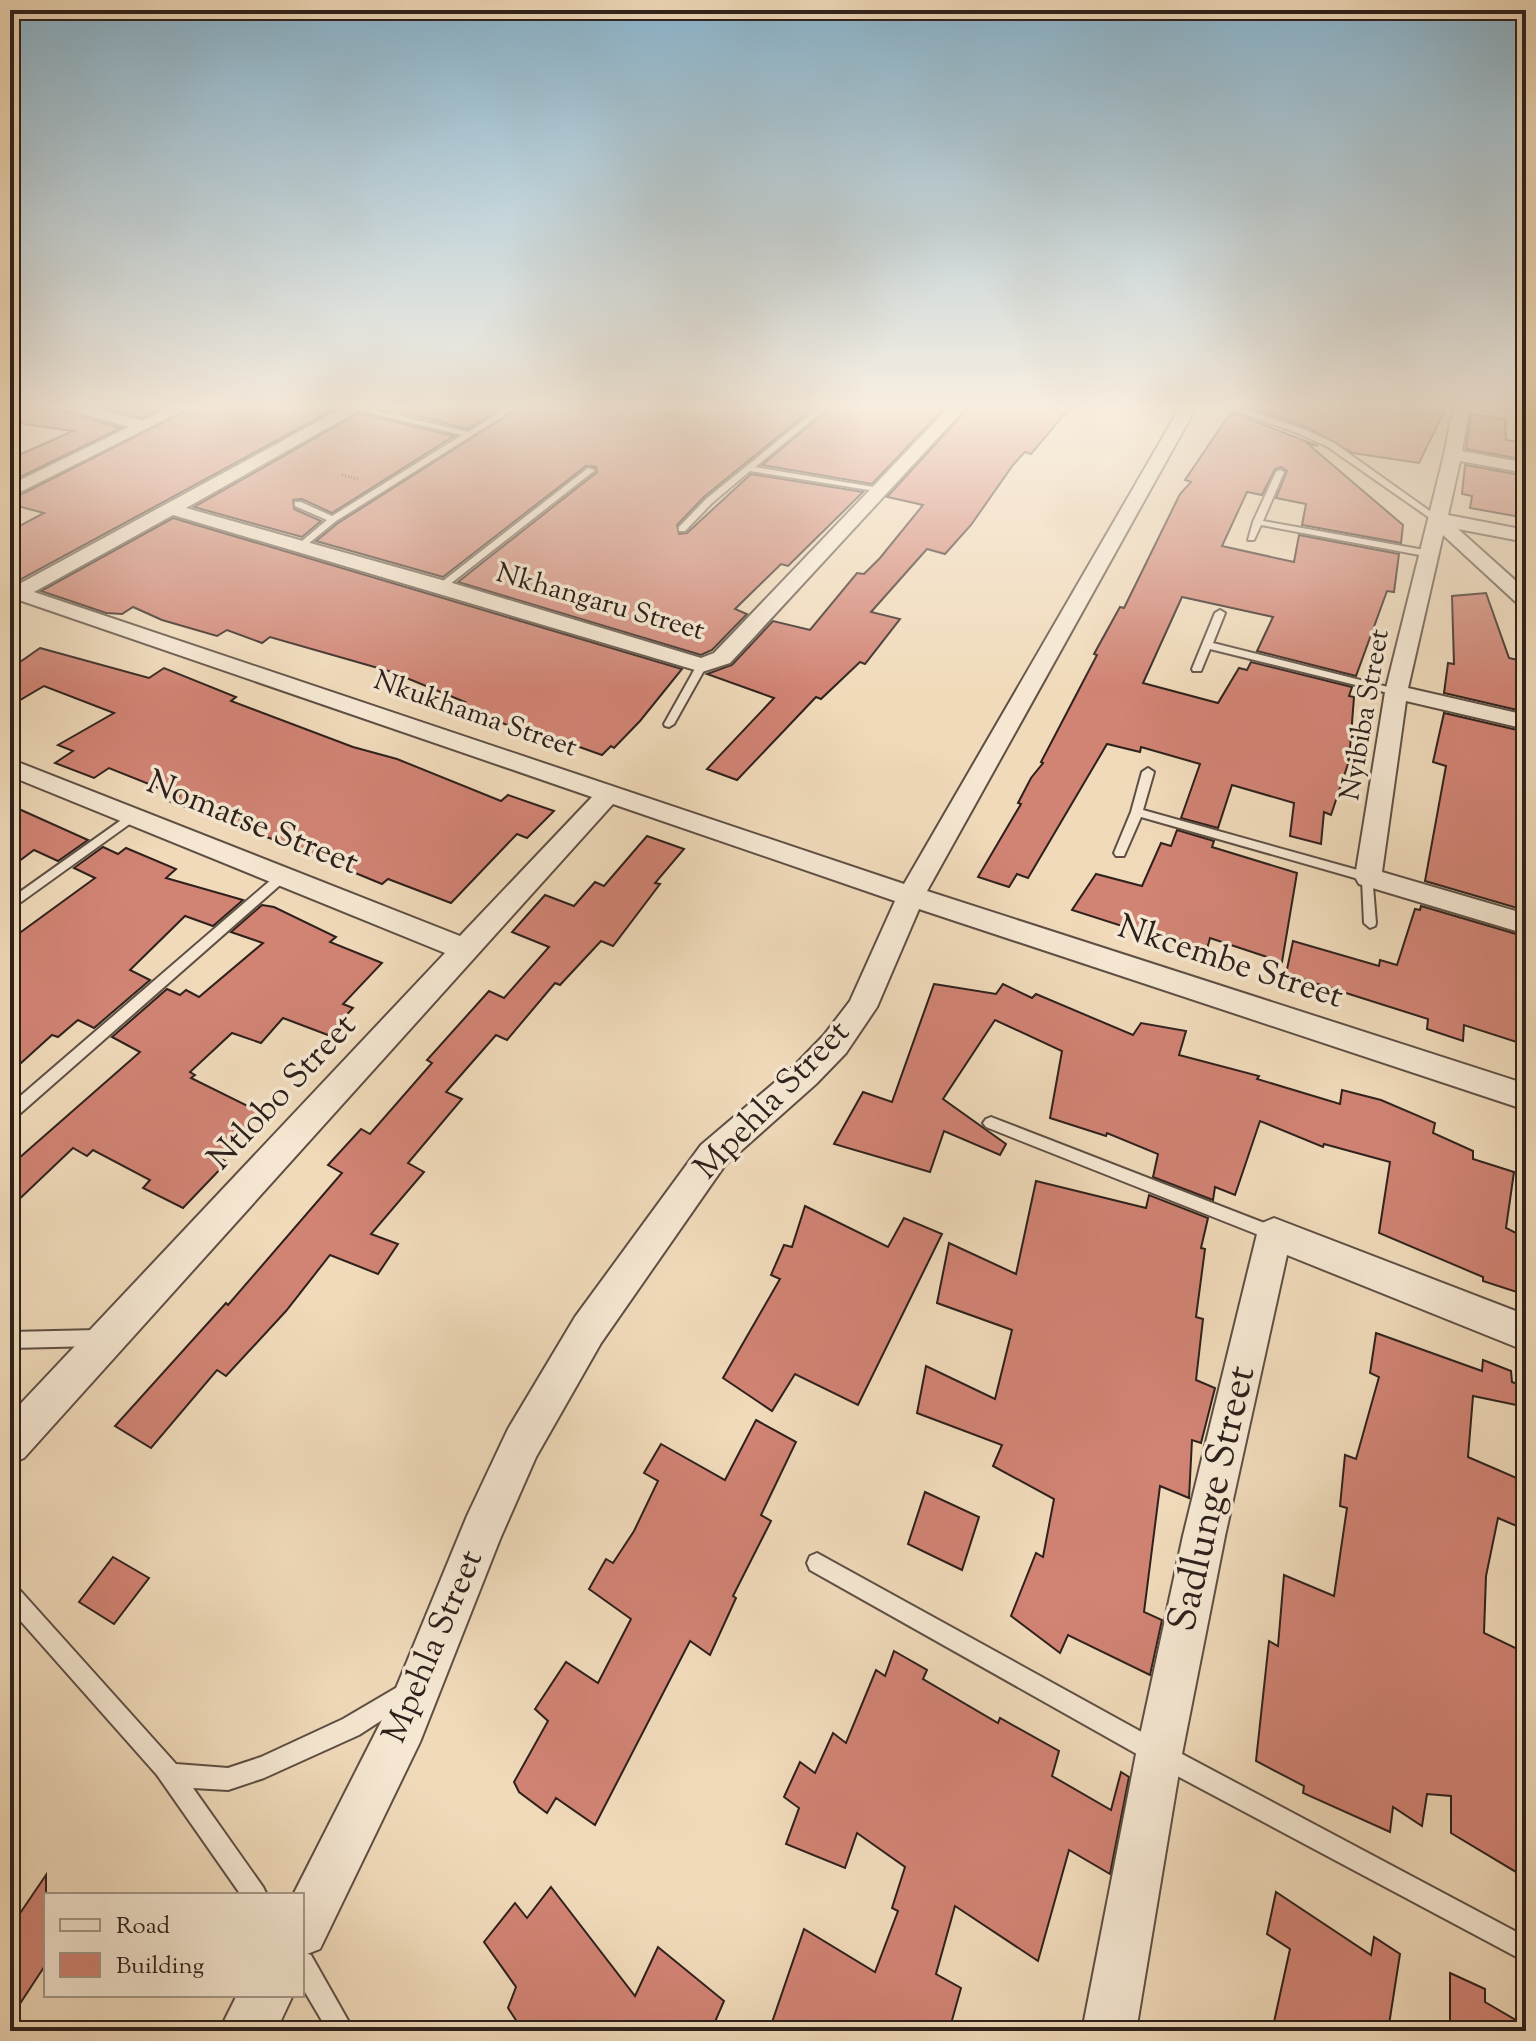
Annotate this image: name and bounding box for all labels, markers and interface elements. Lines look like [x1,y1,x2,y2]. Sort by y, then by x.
street label: Nkhangaru Street [491,554,709,652]
street label: Nyibiba Street [1331,626,1401,804]
street label: Nkukhama Street [368,661,582,769]
street label: Nomatse Street [139,759,366,889]
street label: Nkcembe Street [1111,904,1349,1023]
street label: Ntlobo Street [197,1004,369,1182]
street label: Mpehla Street [684,1010,862,1192]
street label: Sadlunge Street [1156,1360,1272,1637]
street label: Mpehla Street [371,1542,497,1751]
legend [44,1893,304,1997]
text: Road [116,1910,170,1944]
text: Building [116,1950,205,1984]

